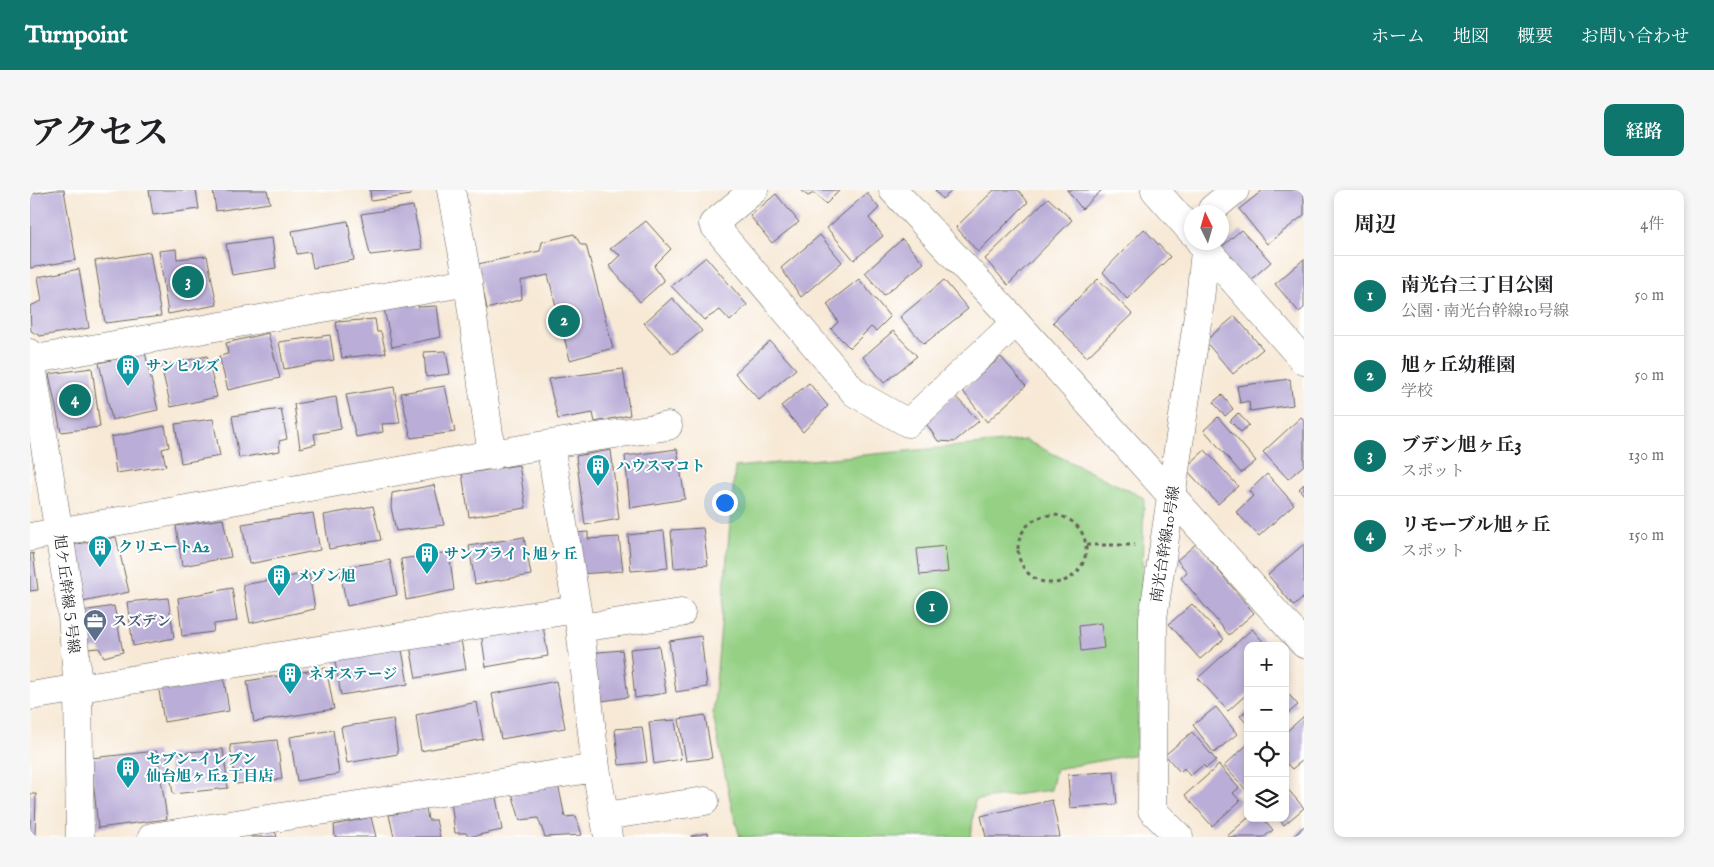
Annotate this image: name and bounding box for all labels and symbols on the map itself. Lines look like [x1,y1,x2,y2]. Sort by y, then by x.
north arrow [1184,205,1229,250]
pin: 3 [172,263,204,301]
pin: 2 [548,302,580,340]
building icon: サンヒルズ [115,353,141,387]
place label: サンヒルズ [146,357,220,376]
pin: 4 [59,381,91,419]
building icon: ハウスマコト [585,453,611,487]
place label: ハウスマコト [616,457,705,476]
street label: 南光台幹線10号線 [1147,484,1184,604]
your location [712,490,738,516]
street label: 旭ケ丘幹線５号線 [50,533,83,655]
building icon: クリエートA2 [87,534,113,568]
place label: クリエートA2 [118,538,210,557]
building icon: サンブライト旭ヶ丘 [414,541,440,575]
place label: サンブライト旭ヶ丘 [444,545,578,564]
building icon: メゾン旭 [266,563,292,597]
place label: メゾン旭 [296,567,356,586]
pin: 1 [916,588,948,626]
office icon: スズデン [82,608,108,642]
place label: スズデン [112,612,171,631]
building icon: ネオステージ [277,661,303,695]
place label: ネオステージ [308,665,397,684]
place label: セブン-イレブン 仙台旭ヶ丘2丁目店 [146,750,273,786]
building icon: セブン-イレブン 仙台旭ヶ丘2丁目店 [115,755,141,789]

